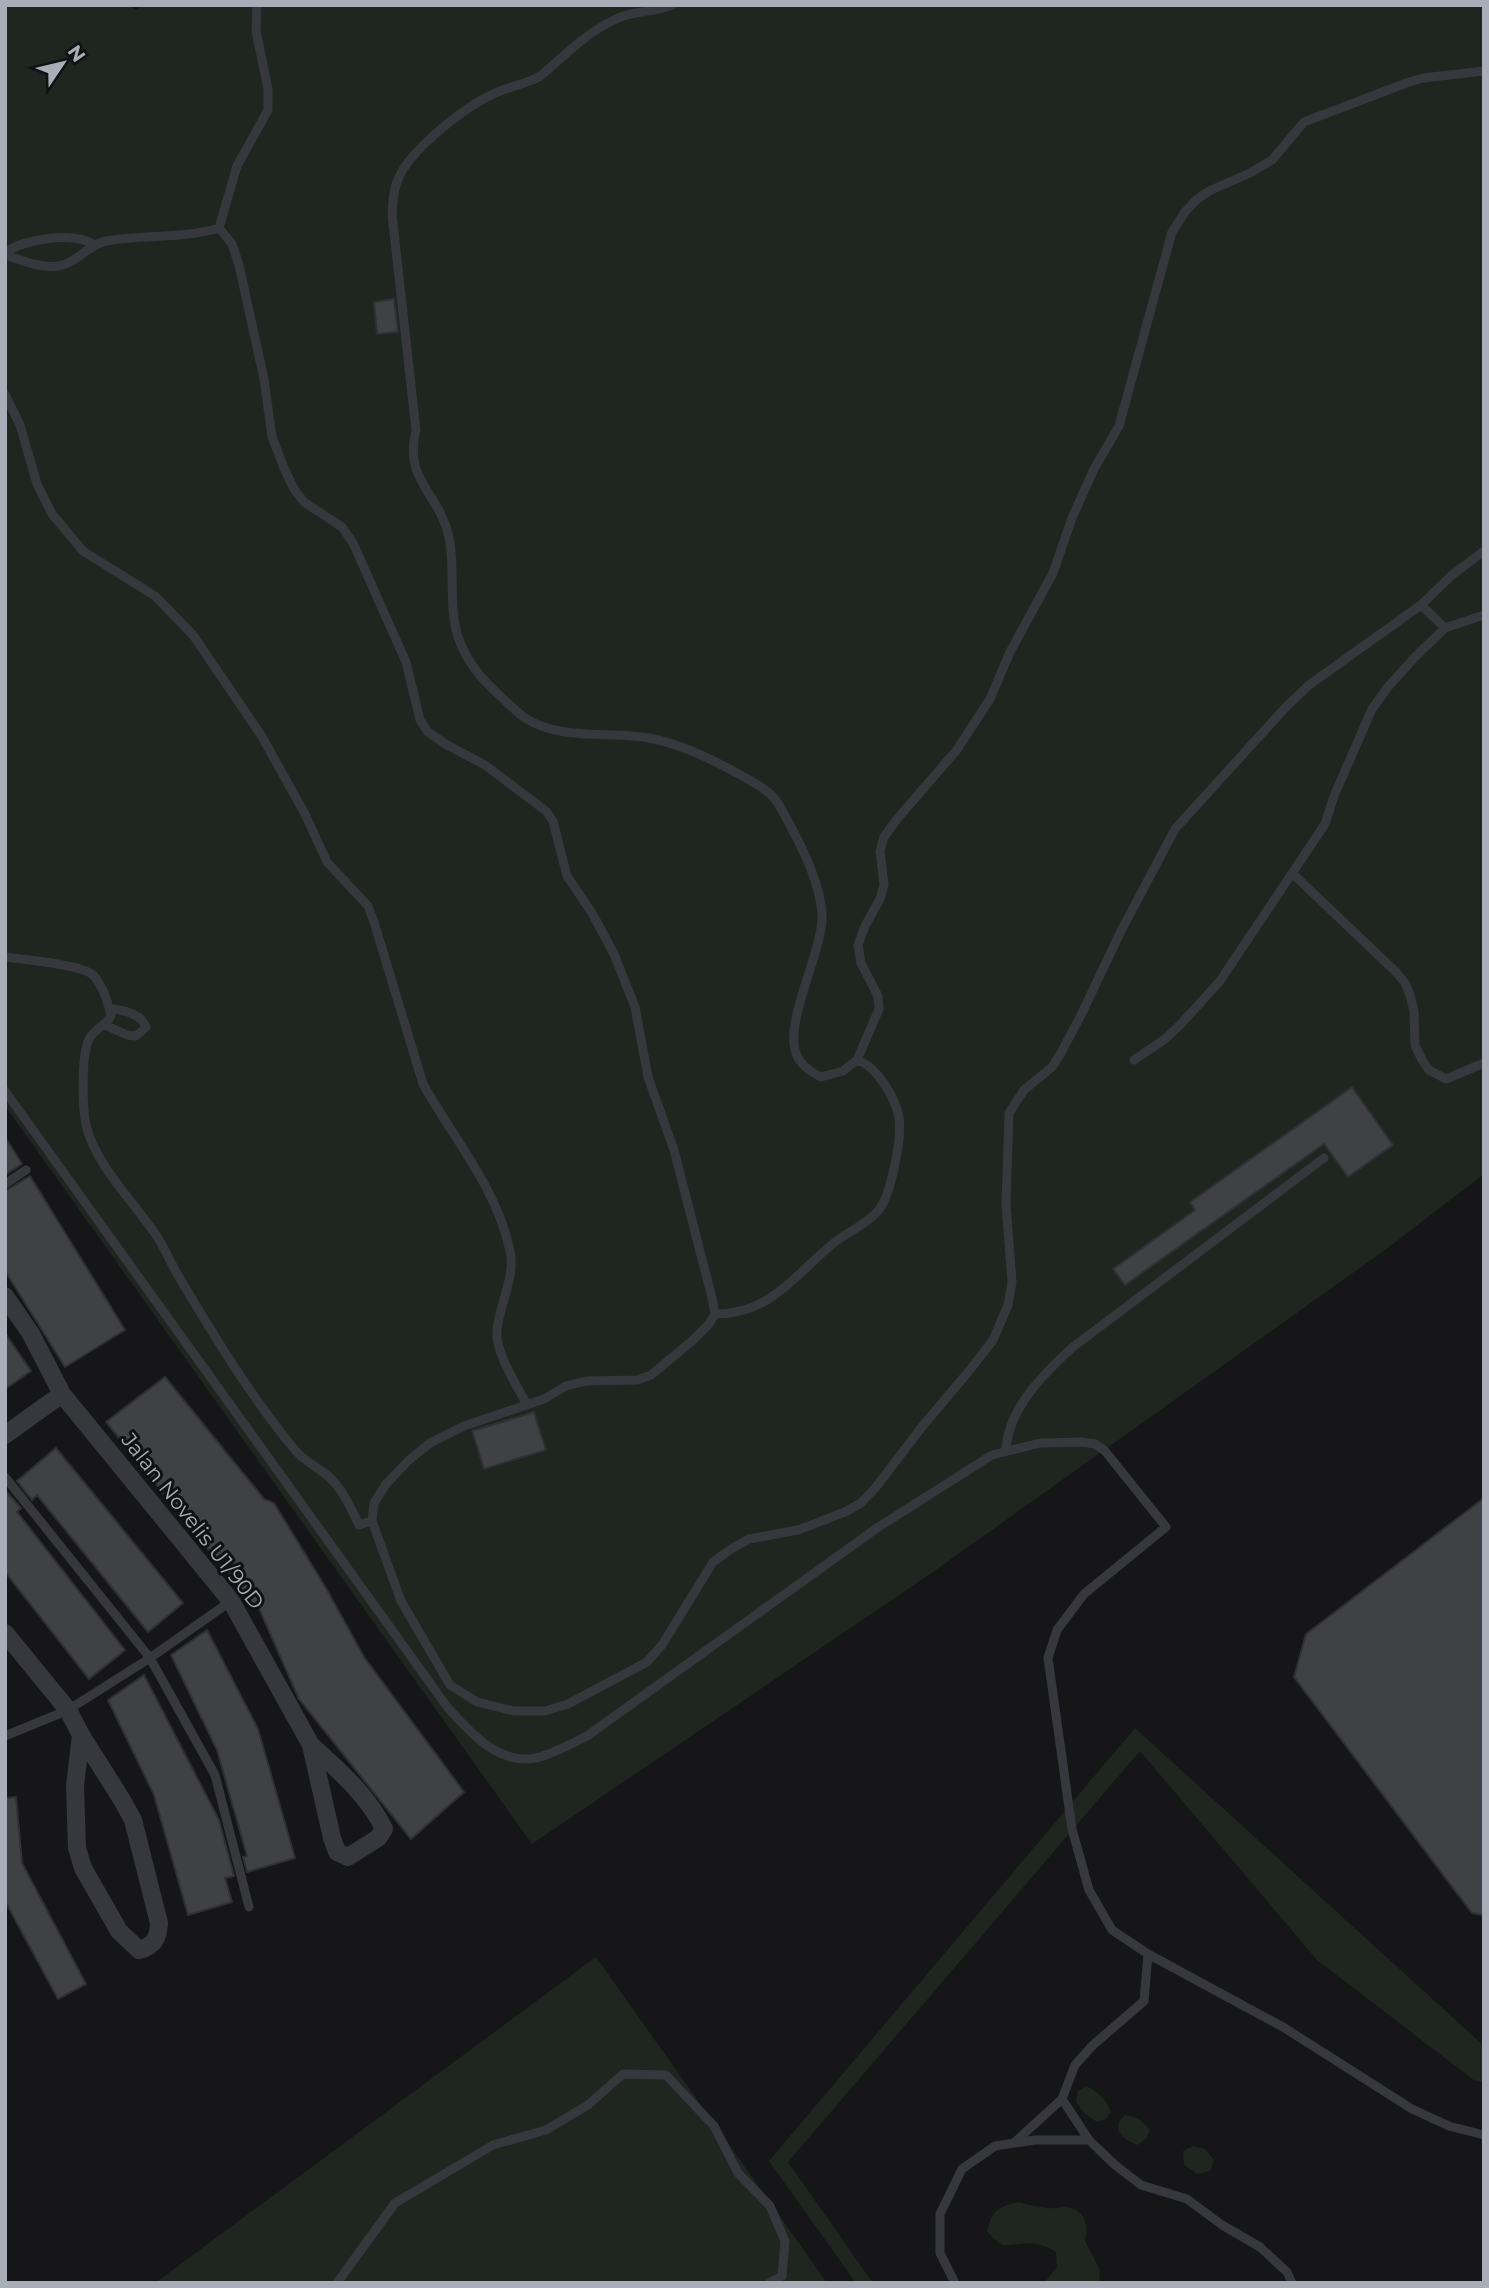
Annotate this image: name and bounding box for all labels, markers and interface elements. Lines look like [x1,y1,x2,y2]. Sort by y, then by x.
north arrow [28,28,98,98]
text: N [63,41,90,66]
street label: Jalan Novelis U1/90D [116,1427,270,1614]

